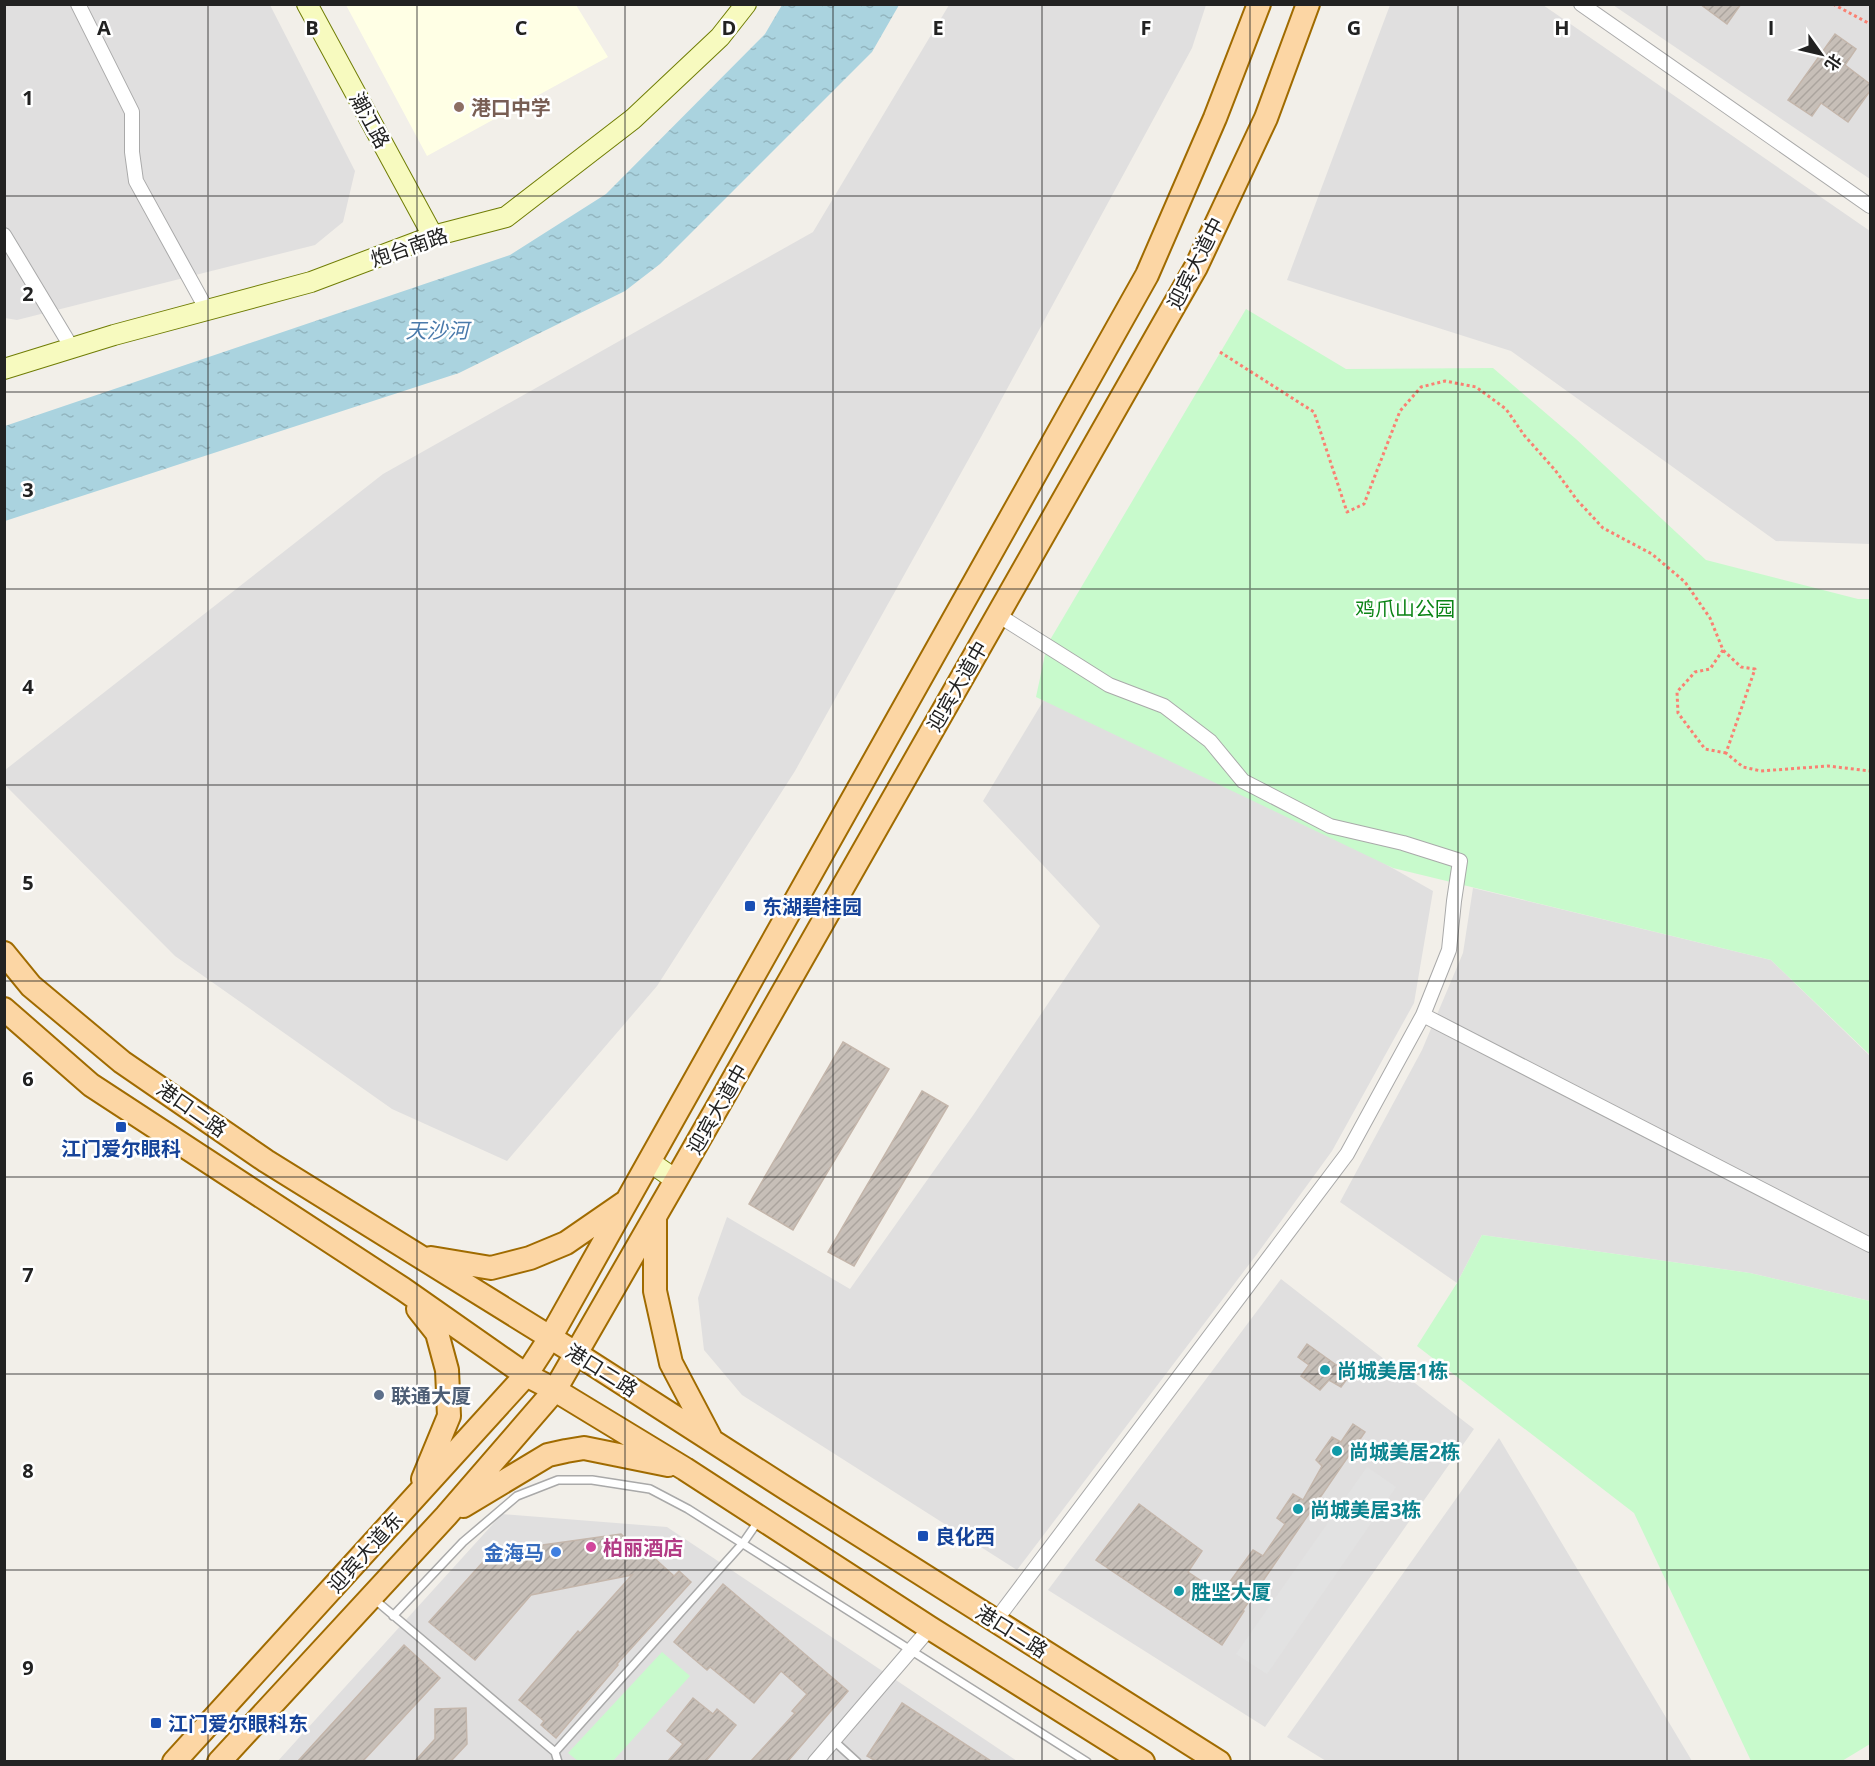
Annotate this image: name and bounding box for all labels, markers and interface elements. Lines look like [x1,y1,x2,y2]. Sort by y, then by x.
text: A [97,14,111,41]
text: B [305,14,319,41]
text: C [515,14,528,41]
text: D [722,14,736,41]
text: E [932,14,944,41]
text: F [1141,14,1151,41]
text: G [1347,14,1361,41]
text: H [1554,14,1570,41]
text: I [1768,14,1774,41]
north arrow [1791,24,1851,84]
text: 北 [1820,50,1847,75]
text: 1 [22,84,34,111]
street label: 潮江路 [344,87,396,153]
place label: 港口中学 [471,94,551,121]
marker: 港口中学 [452,100,466,114]
street label: 迎宾大道中 [1160,212,1230,314]
street label: 炮台南路 [367,221,451,273]
text: 2 [22,280,34,307]
water label: 天沙河 [406,316,472,344]
text: 3 [22,476,34,503]
park label: 鸡爪山公园 [1355,595,1455,622]
street label: 迎宾大道中 [920,636,994,736]
text: 4 [22,673,34,700]
text: 5 [22,869,34,896]
place label: 东湖碧桂园 [762,893,862,920]
marker: 东湖碧桂园 [743,899,757,913]
street label: 迎宾大道中 [680,1059,754,1159]
text: 6 [22,1065,34,1092]
street label: 港口二路 [151,1075,233,1143]
marker: 江门爱尔眼科 [114,1120,128,1134]
place label: 江门爱尔眼科 [61,1135,181,1162]
text: 7 [22,1261,34,1288]
street label: 港口二路 [561,1337,643,1403]
place label: 尚城美居1栋 [1337,1357,1448,1384]
marker: 尚城美居1栋 [1318,1363,1332,1377]
place label: 联通大厦 [391,1382,471,1409]
marker: 联通大厦 [372,1388,386,1402]
place label: 尚城美居2栋 [1349,1438,1460,1465]
marker: 尚城美居2栋 [1330,1444,1344,1458]
text: 8 [22,1457,34,1484]
place label: 尚城美居3栋 [1310,1496,1421,1523]
marker: 尚城美居3栋 [1291,1502,1305,1516]
street label: 迎宾大道东 [322,1506,408,1598]
place label: 良化西 [935,1523,995,1550]
marker: 良化西 [916,1529,930,1543]
place label: 柏丽酒店 [603,1534,683,1561]
place label: 金海马 [484,1539,544,1566]
marker: 柏丽酒店 [584,1540,598,1554]
marker: 金海马 [549,1545,563,1559]
place label: 胜坚大厦 [1191,1578,1271,1605]
marker: 胜坚大厦 [1172,1584,1186,1598]
street label: 港口二路 [971,1598,1053,1664]
text: 9 [22,1654,34,1681]
place label: 江门爱尔眼科东 [168,1710,308,1737]
marker: 江门爱尔眼科东 [149,1716,163,1730]

